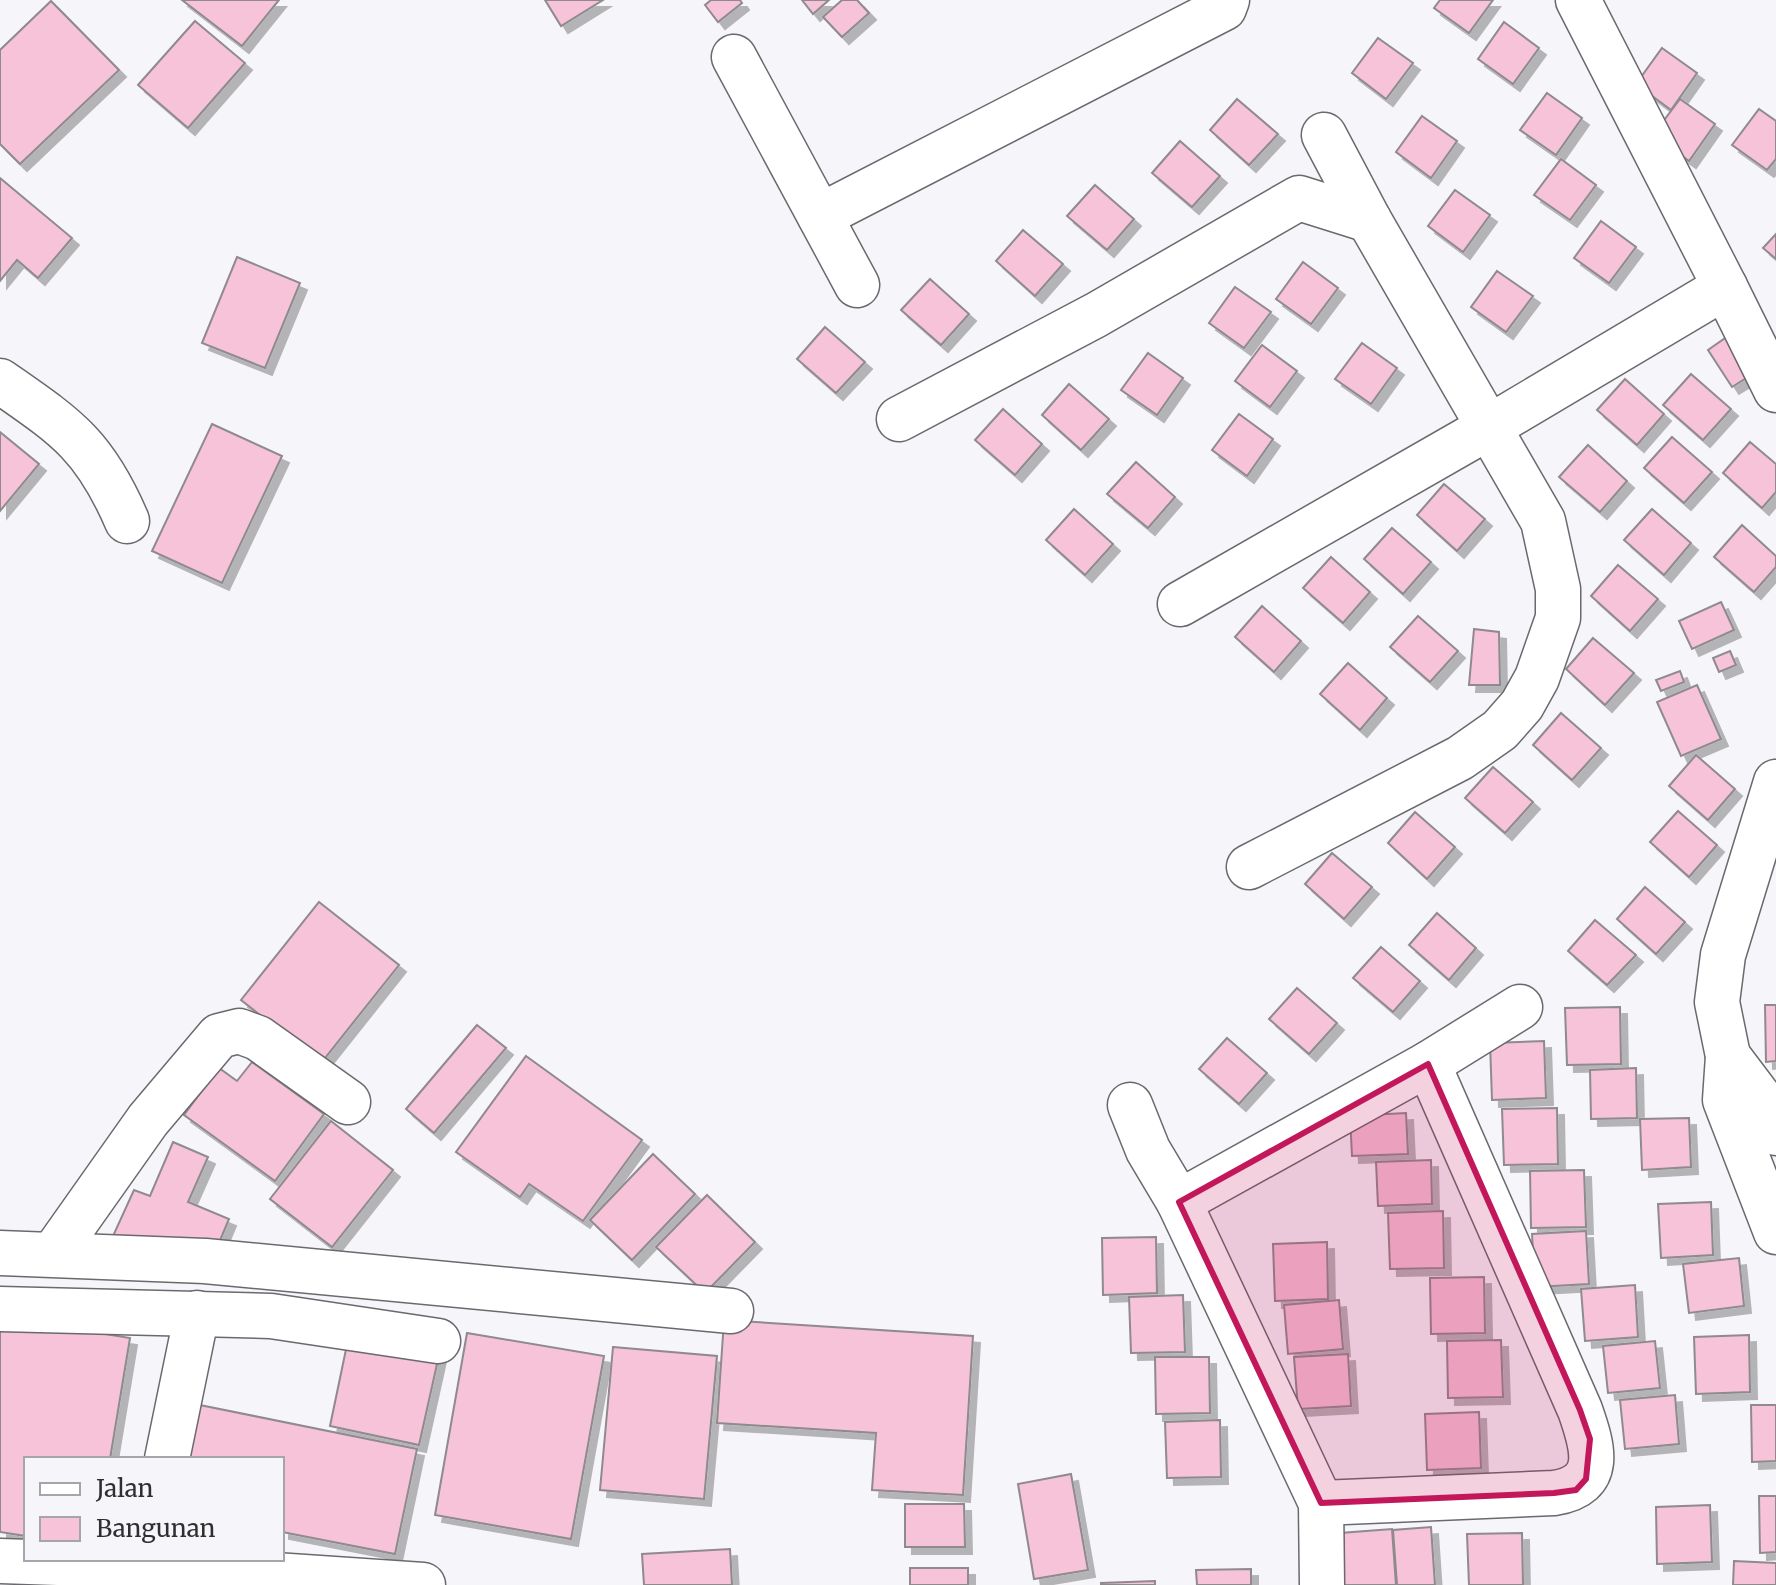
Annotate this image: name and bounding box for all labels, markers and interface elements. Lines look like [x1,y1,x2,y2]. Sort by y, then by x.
legend [24,1457,284,1561]
text: Jalan [95,1473,154,1504]
text: Bangunan [96,1513,216,1544]

